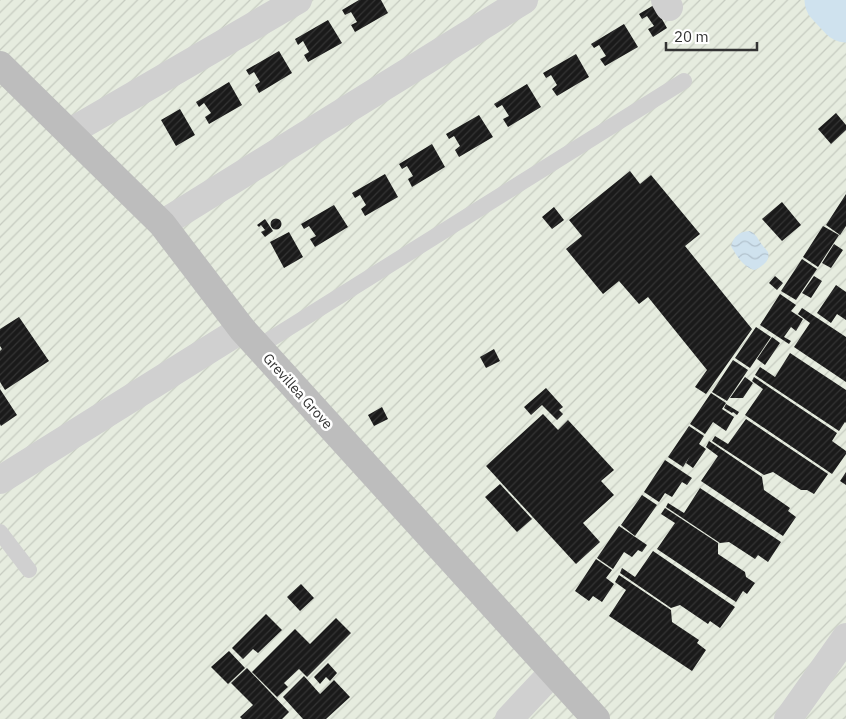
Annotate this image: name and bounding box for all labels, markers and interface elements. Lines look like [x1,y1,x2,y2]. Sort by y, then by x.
scale bar [666,20,757,52]
text: 20 m [674,27,709,46]
street label: Grevillea Grove [259,349,337,433]

